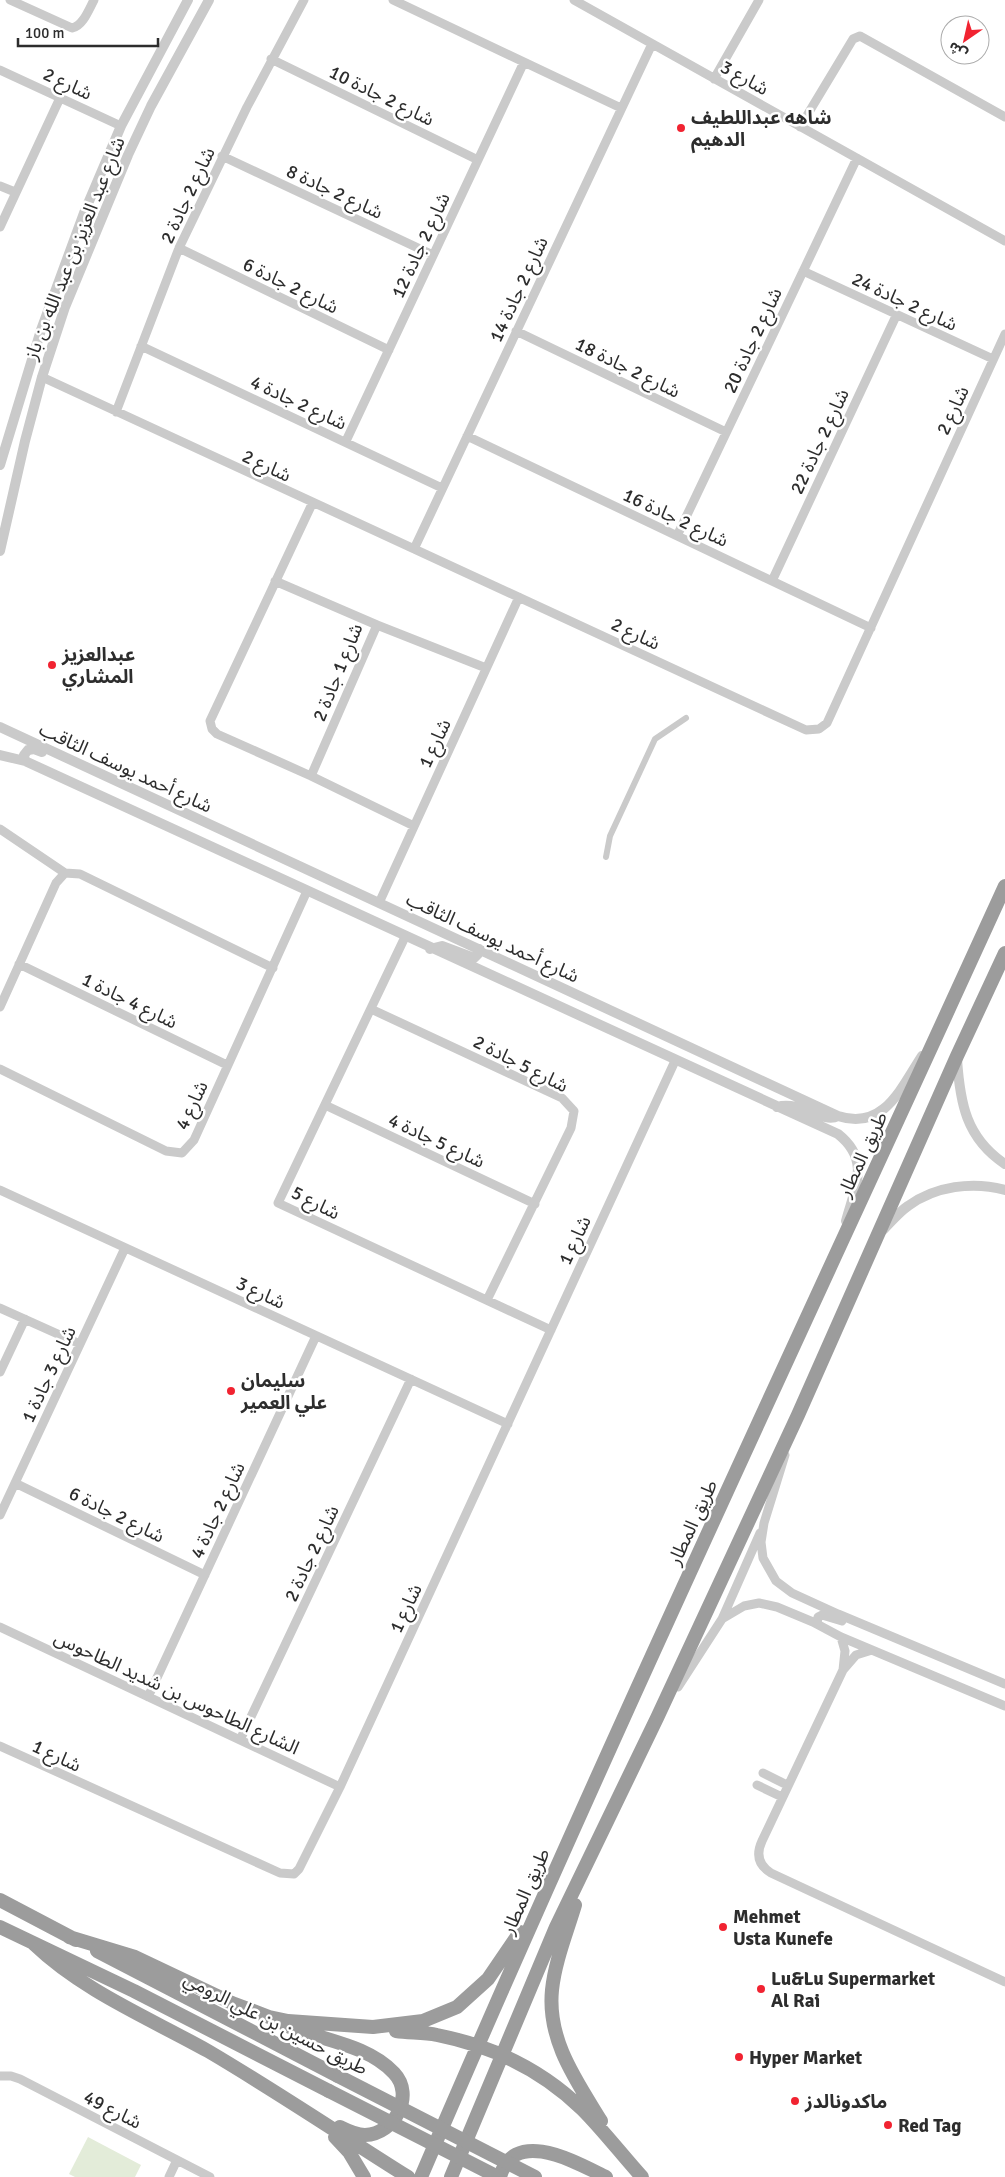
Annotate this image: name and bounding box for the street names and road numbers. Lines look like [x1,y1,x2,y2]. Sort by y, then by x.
street label: شارع 3 [716,55,773,102]
street label: شارع 2 جادة 10 [325,60,438,133]
street label: شارع 2 [39,62,96,107]
street label: شارع عبد العزيز بن عبد الله بن باز [19,133,132,365]
street label: شارع 2 جادة 2 [155,143,222,248]
street label: شارع 2 جادة 8 [282,159,387,226]
street label: شارع 2 جادة 12 [386,189,457,303]
street label: شارع 2 جادة 14 [484,233,555,347]
street label: شارع 2 جادة 6 [238,252,342,320]
street label: شارع 2 جادة 24 [847,267,961,338]
street label: شارع 2 جادة 20 [718,284,789,398]
street label: شارع 2 جادة 18 [571,332,684,405]
street label: شارع 2 جادة 4 [246,370,351,437]
street label: شارع 2 [931,382,976,439]
street label: شارع 2 جادة 22 [785,385,856,499]
street label: شارع 2 [238,444,295,489]
street label: شارع 2 جادة 16 [618,483,732,554]
street label: شارع 2 [607,612,664,657]
street label: شارع 1 جادة 2 [307,620,369,725]
street label: شارع 1 [413,715,458,772]
street label: شارع أحمد يوسف الثاقب [35,717,216,819]
street label: شارع أحمد يوسف الثاقب [402,887,583,989]
street label: شارع 4 جادة 1 [77,967,181,1035]
street label: شارع 5 جادة 2 [468,1030,572,1099]
street label: شارع 4 [170,1077,215,1134]
street label: شارع 5 جادة 4 [384,1108,489,1175]
street label: طريق المطار [832,1108,893,1202]
street label: شارع 5 [287,1181,344,1226]
street label: شارع 1 [553,1212,598,1269]
street label: شارع 3 [232,1271,289,1316]
street label: شارع 3 جادة 1 [16,1322,83,1427]
street label: شارع 2 جادة 4 [185,1458,252,1563]
street label: طريق المطار [662,1476,723,1570]
street label: شارع 2 جادة 6 [64,1481,168,1549]
street label: شارع 2 جادة 2 [279,1501,346,1606]
street label: شارع 1 [384,1580,429,1637]
street label: الشارع الطاحوس بن شديد الطاحوس [50,1626,303,1761]
street label: شارع 1 [28,1734,85,1779]
street label: طريق المطار [496,1845,556,1939]
street label: طريق حسين بن علي الرومي [178,1967,372,2083]
street label: شارع 49 [79,2085,146,2135]

